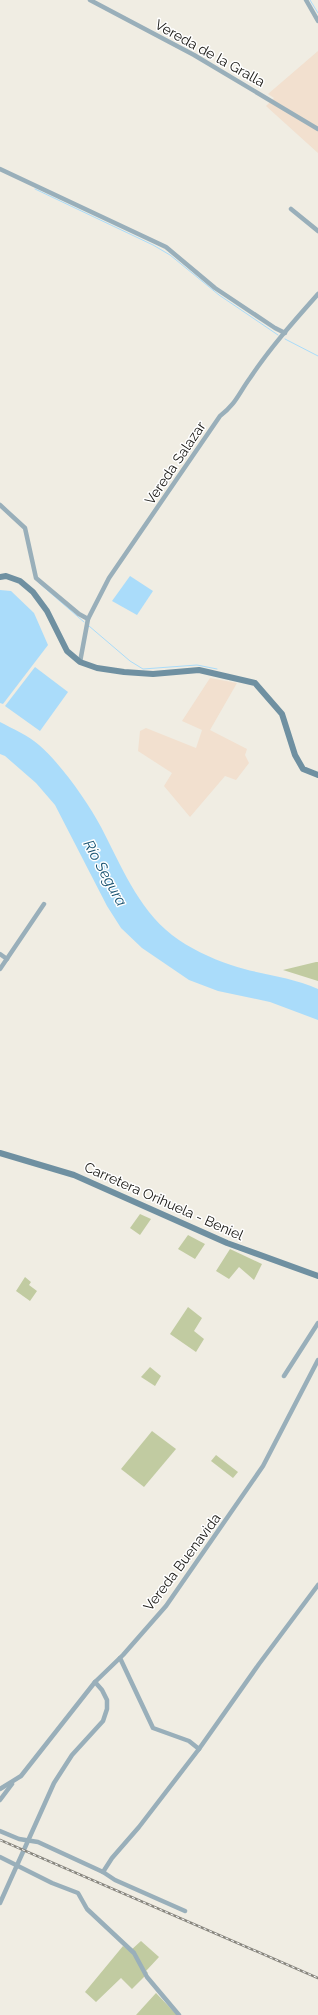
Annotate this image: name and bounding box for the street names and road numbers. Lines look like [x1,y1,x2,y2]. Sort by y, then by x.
street label: Vereda de la Gralla [152,16,268,90]
street label: Vereda Salazar [141,418,209,508]
street label: Carretera Orihuela - Beniel [82,1159,246,1243]
street label: Vereda Buenavida [140,1510,224,1614]

